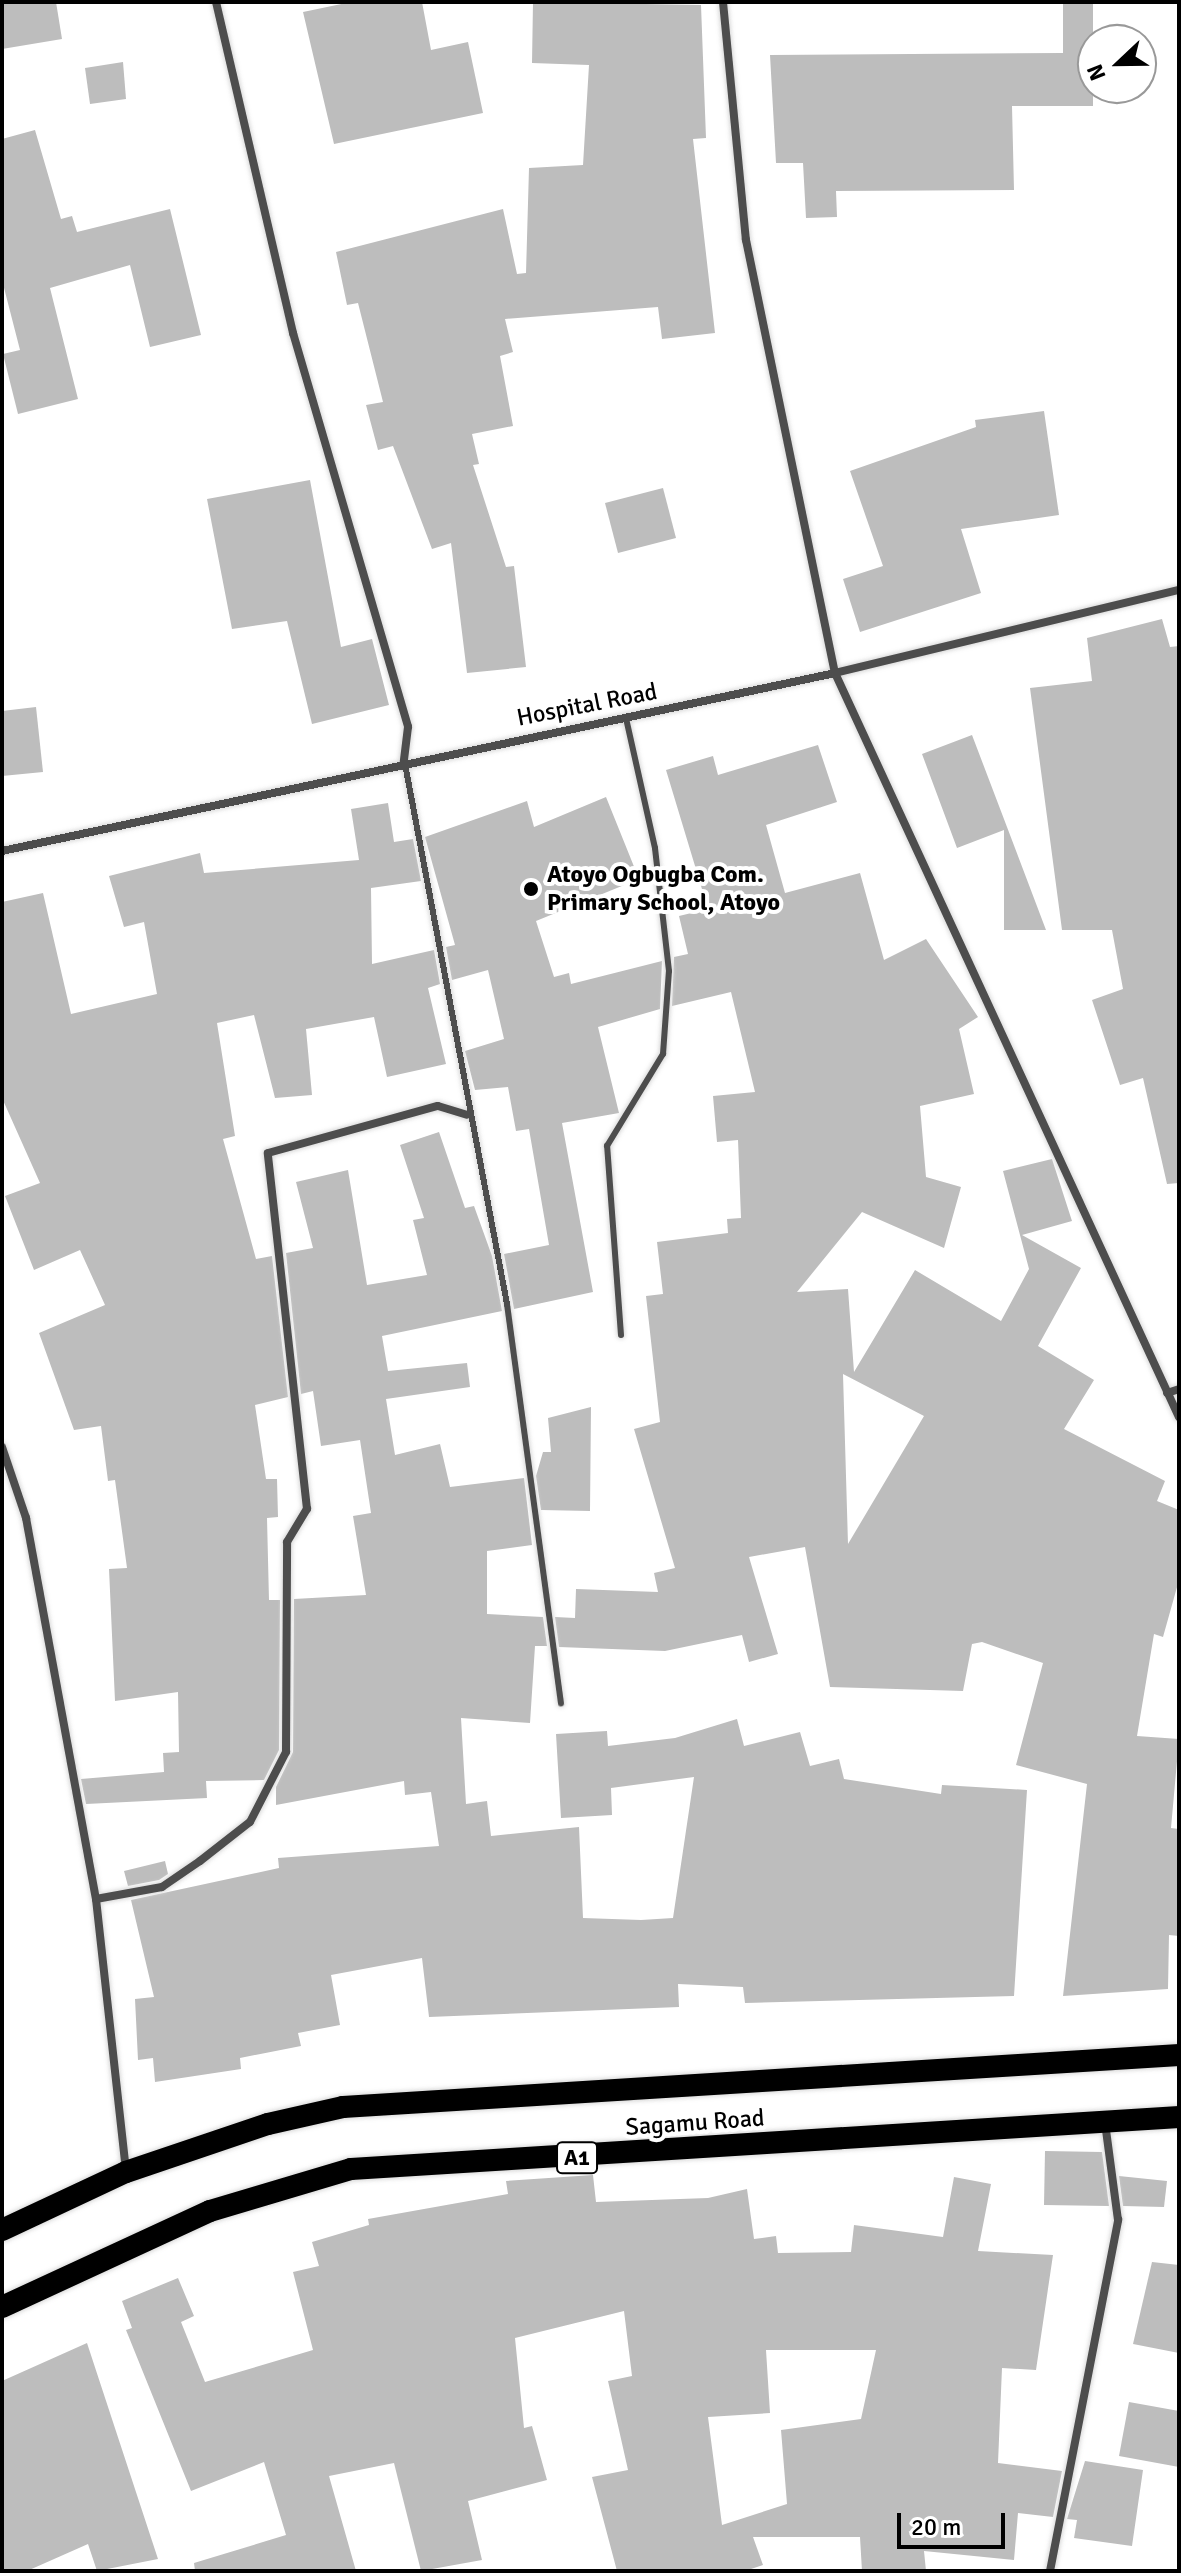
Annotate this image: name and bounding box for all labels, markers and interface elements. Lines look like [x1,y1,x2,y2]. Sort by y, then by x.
north arrow [1077,24,1157,104]
text: N [1081,60,1112,85]
street label: Hospital Road [514,677,660,733]
place label: Atoyo Ogbugba Com. Primary School, Atoyo [547,861,780,917]
marker: Atoyo Ogbugba Com. Primary School, Atoyo [522,880,540,898]
street label: Sagamu Road [625,2104,765,2142]
road number: A1 [555,2140,599,2176]
scale bar [901,2497,1009,2547]
text: 20 m [911,2512,961,2542]

